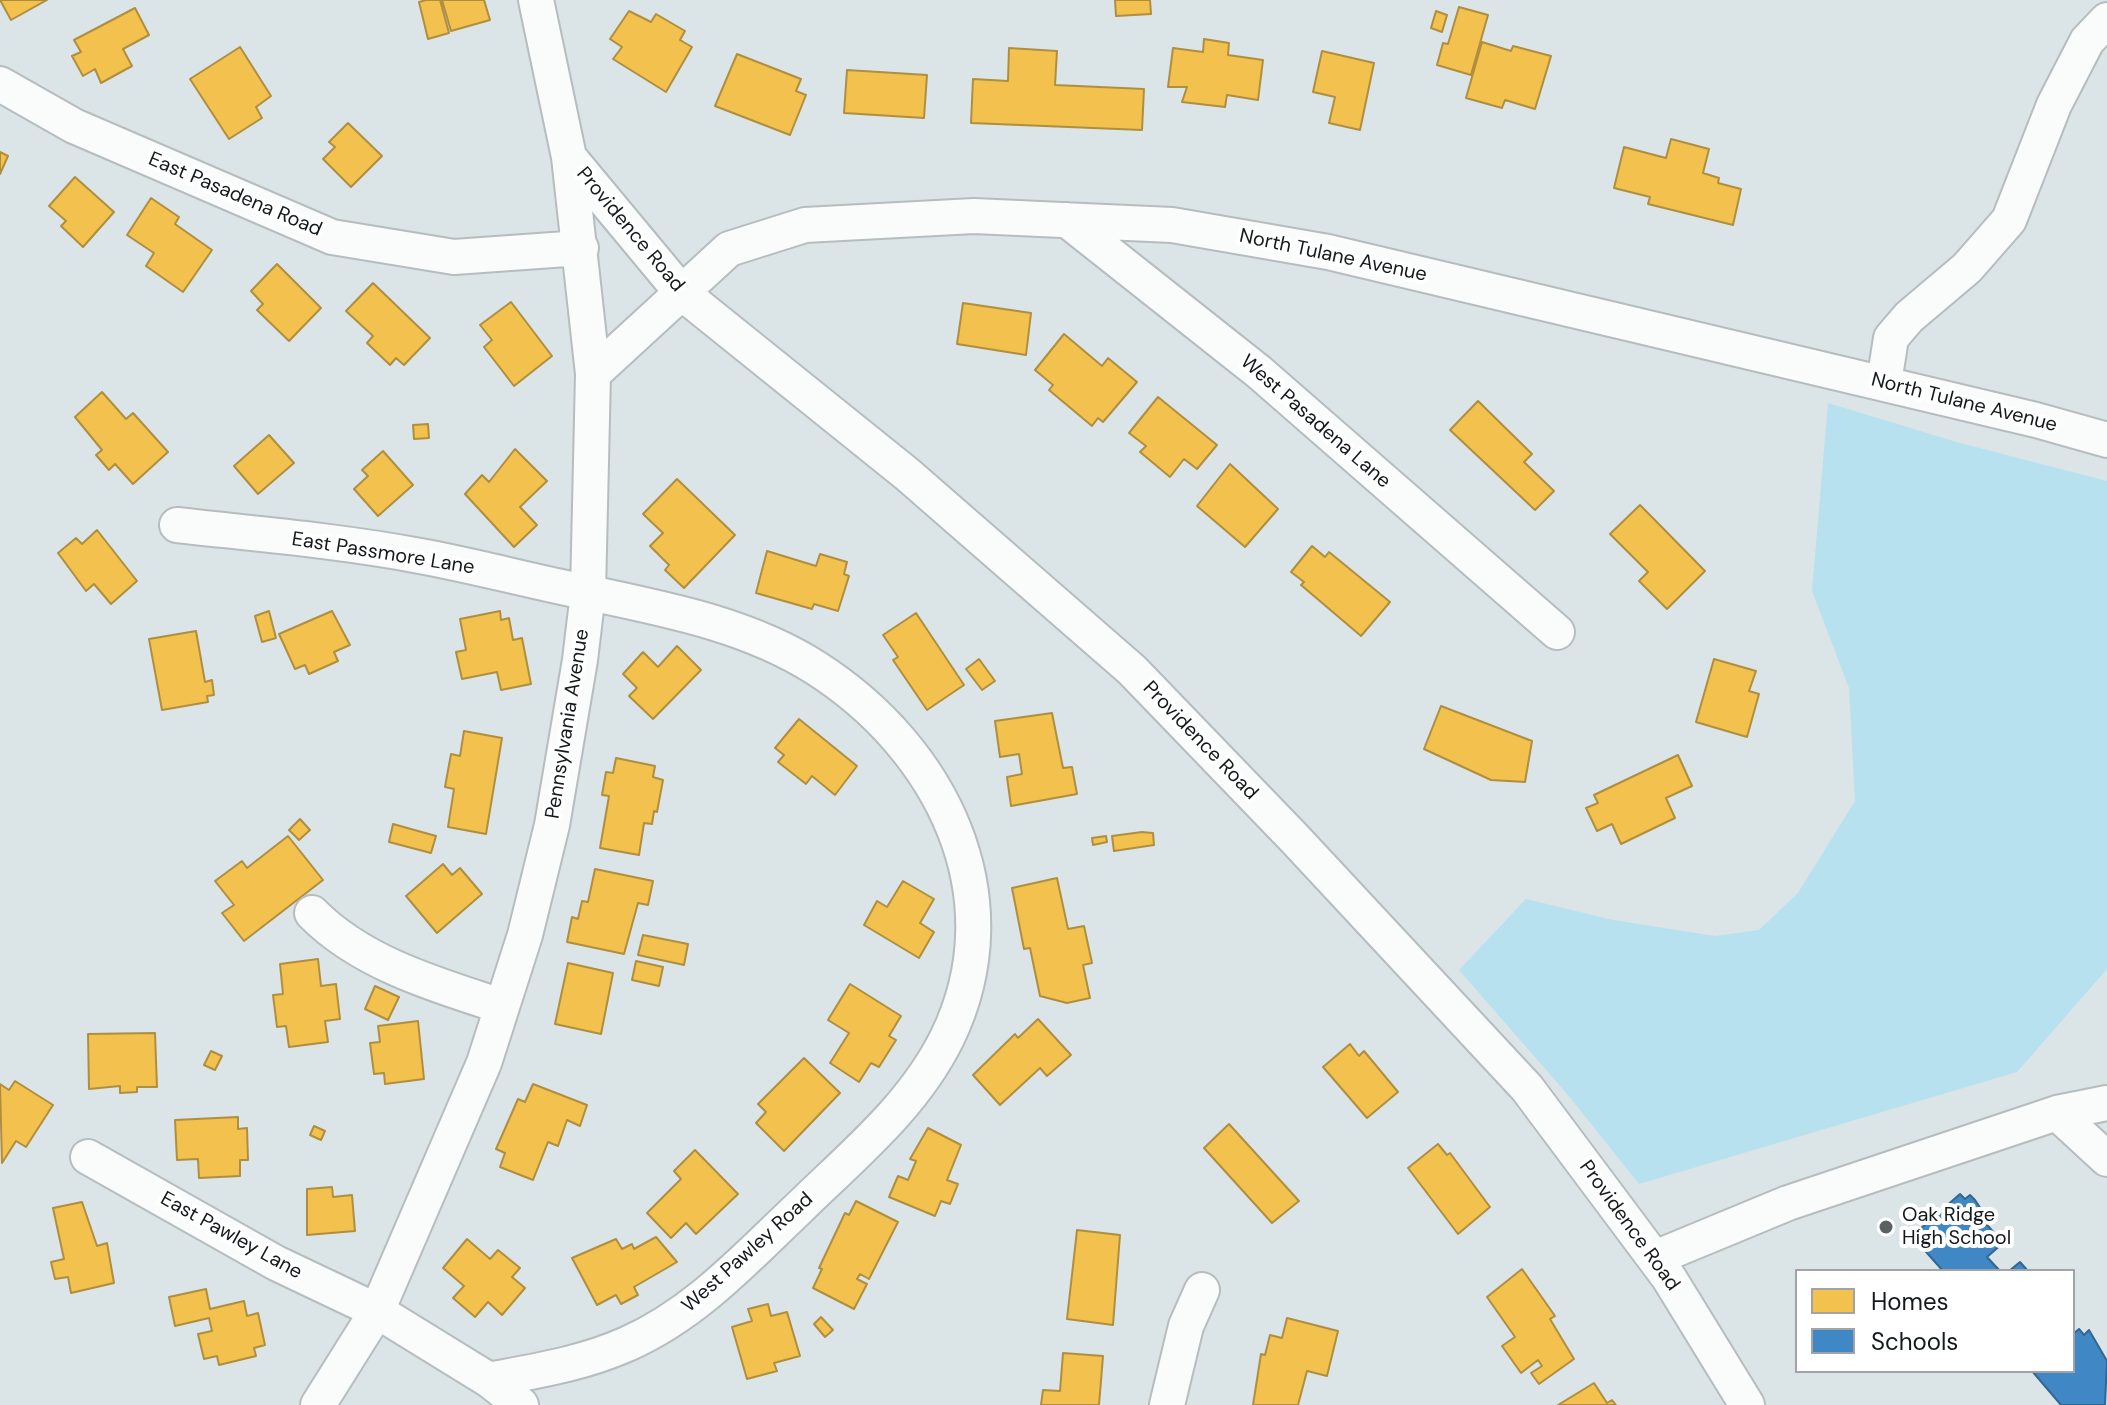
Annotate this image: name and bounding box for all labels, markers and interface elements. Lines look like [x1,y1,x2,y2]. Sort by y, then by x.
street label: East Pasadena Road [145,148,325,242]
street label: Providence Road [571,163,689,297]
street label: North Tulane Avenue [1237,224,1429,288]
street label: West Pasadena Lane [1235,350,1395,494]
street label: North Tulane Avenue [1868,368,2060,438]
street label: East Passmore Lane [290,528,476,580]
street label: Pennsylvania Avenue [541,627,595,821]
street label: Providence Road [1137,677,1263,805]
street label: Providence Road [1574,1156,1684,1296]
street label: East Pawley Lane [156,1187,306,1285]
street label: West Pawley Road [678,1188,818,1318]
place label: Oak Ridge High School [1902,1204,2011,1251]
marker: Oak Ridge High School [1877,1218,1895,1236]
legend [1795,1269,2075,1373]
text: Homes [1871,1286,1949,1317]
text: Schools [1871,1326,1958,1357]

